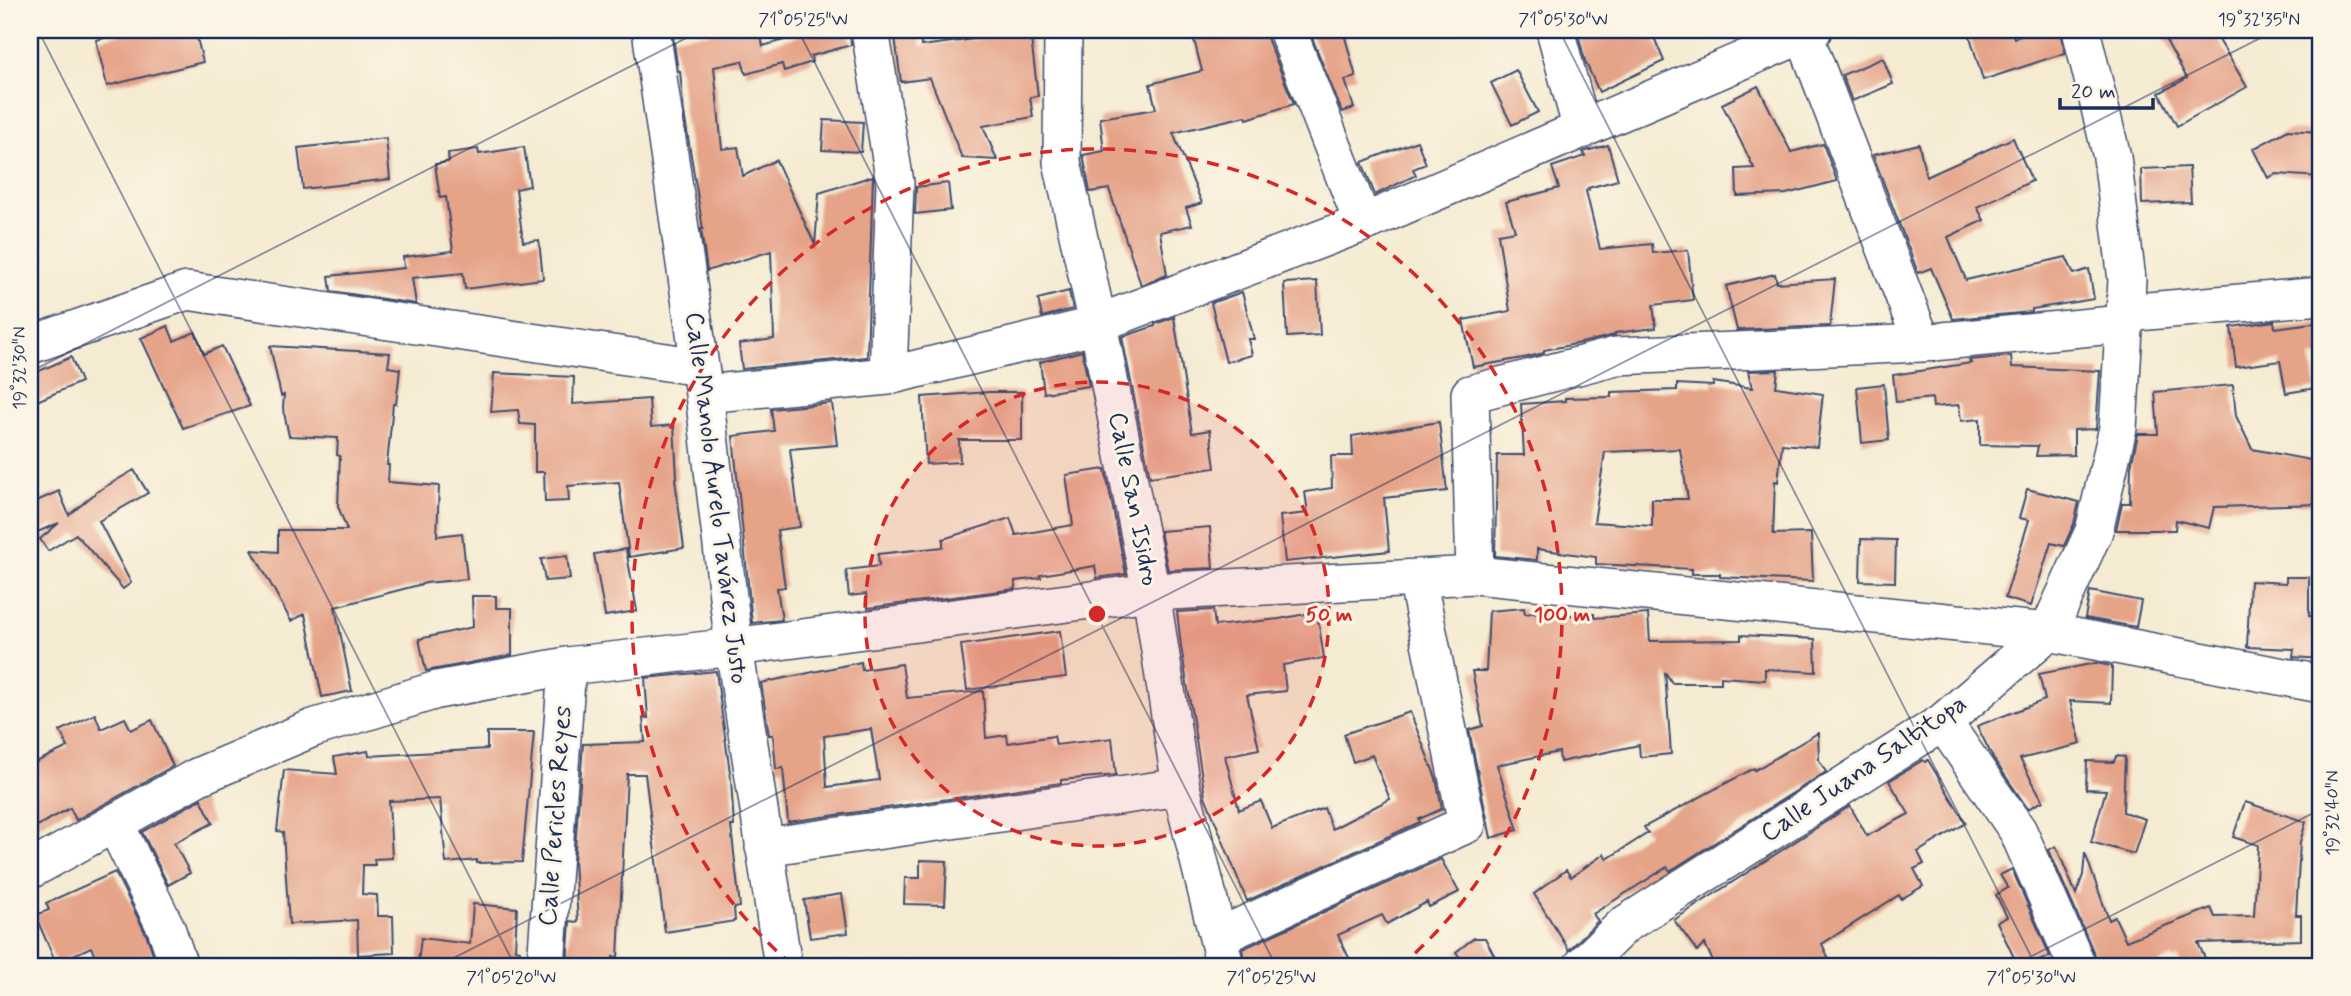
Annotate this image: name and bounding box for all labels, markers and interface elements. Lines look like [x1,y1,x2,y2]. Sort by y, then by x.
text: 71°05'25"W [758,8,848,32]
text: 71°05'30"W [1518,8,1608,32]
text: 19°32'35"N [2218,8,2300,32]
scale bar [2060,66,2153,110]
text: 20 m [2071,78,2116,106]
street label: Calle Manolo Aurelo Tavárez Justo [676,310,756,686]
text: 19°32'30"N [8,326,32,410]
street label: Calle San Isidro [1099,409,1167,589]
text: 50 m [1306,601,1353,629]
text: 100 m [1534,601,1590,629]
centre of rings [1085,602,1109,626]
street label: Calle Juana Saltitopa [1754,687,1974,851]
street label: Calle Pericles Reyes [531,705,581,927]
text: 19°32'40"N [2321,770,2345,856]
text: 71°05'20"W [466,966,556,990]
text: 71°05'25"W [1226,966,1316,990]
text: 71°05'30"W [1986,966,2076,990]

